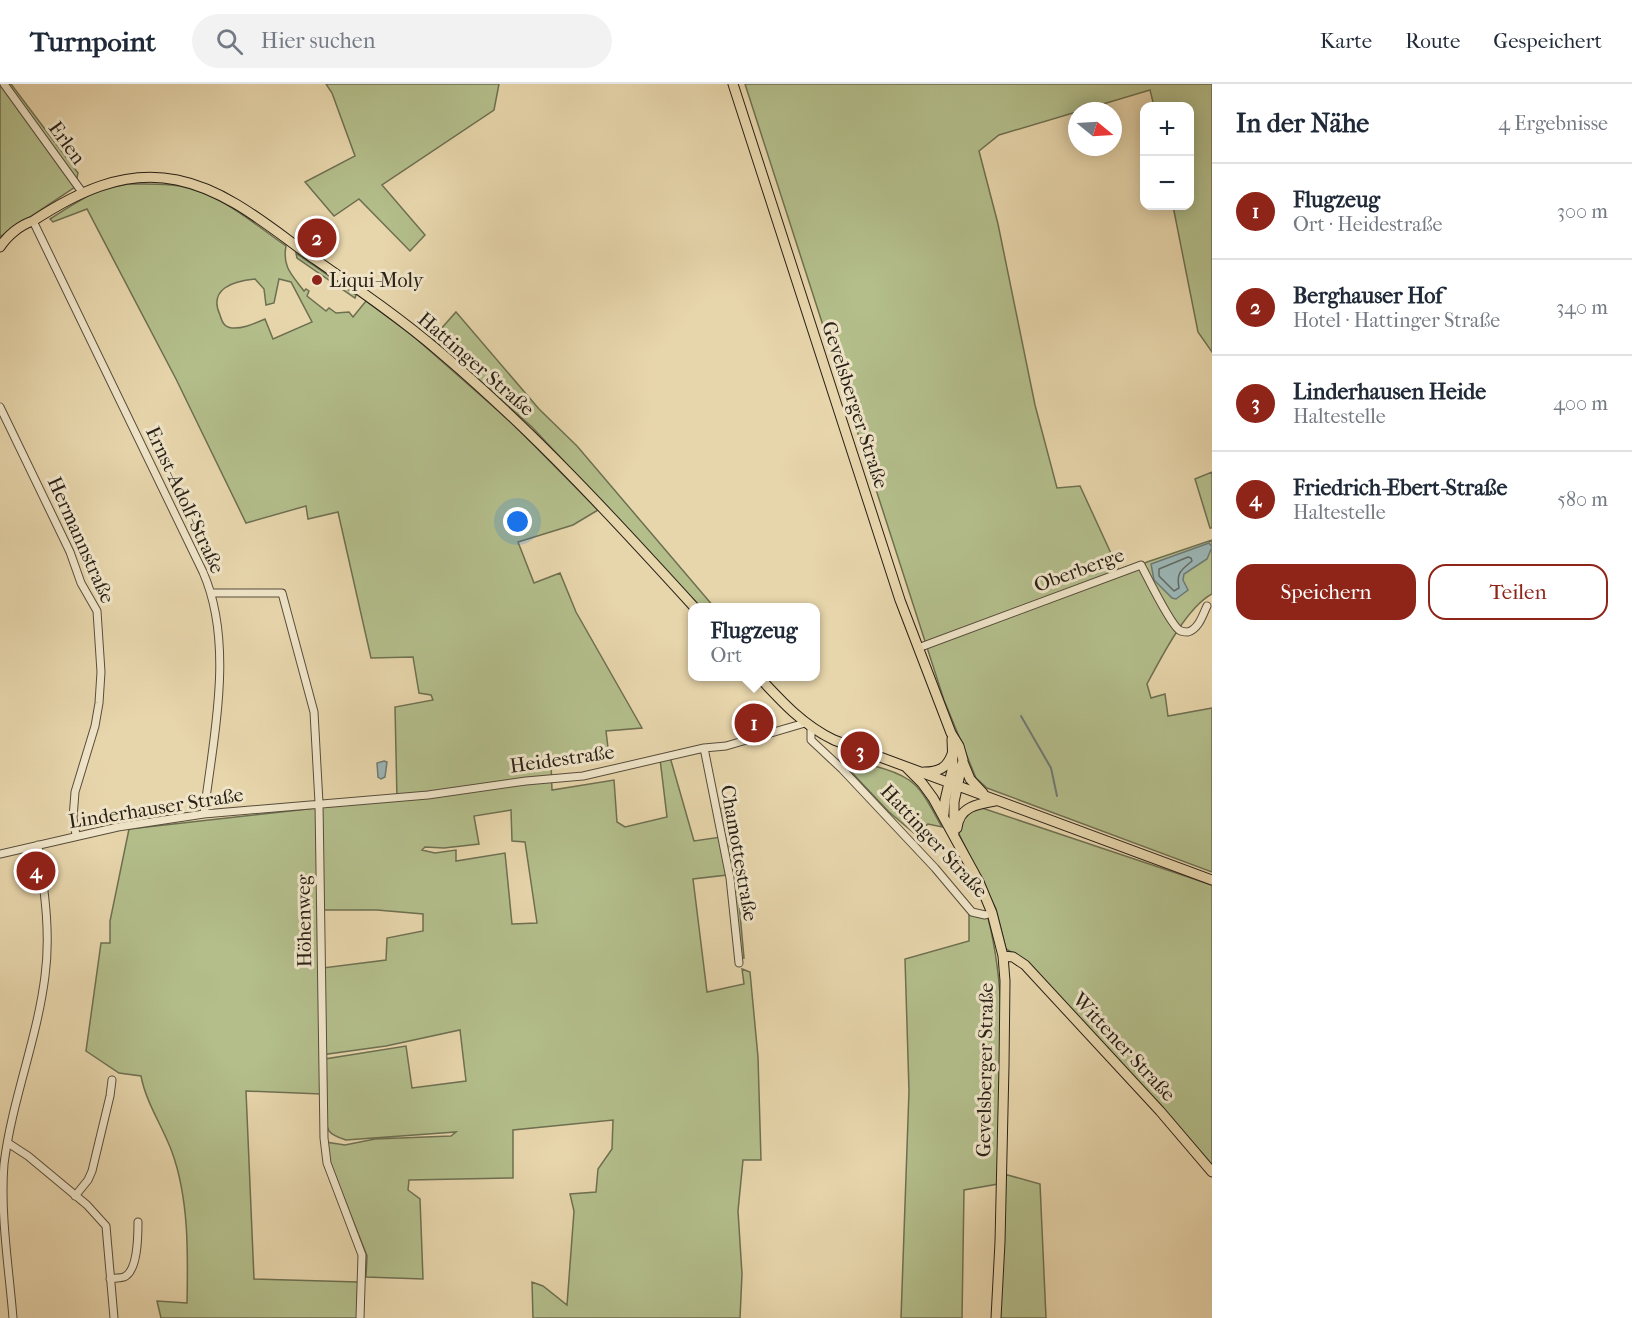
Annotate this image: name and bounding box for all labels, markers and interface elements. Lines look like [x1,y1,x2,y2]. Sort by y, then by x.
search box [192,14,612,68]
text: Turnpoint [30,25,156,58]
icon: search [213,25,246,58]
text: Hier suchen [261,28,375,54]
text: Karte [1320,29,1372,53]
text: Route [1405,29,1460,53]
text: Gespeichert [1493,29,1602,53]
north arrow [1068,102,1122,156]
map controls [1140,102,1194,210]
button: + [1140,102,1194,156]
text: In der Nähe [1236,108,1369,139]
text: 4 Ergebnisse [1498,112,1608,135]
street label: Erlen [44,117,90,169]
button: − [1140,156,1194,210]
text: Flugzeug [1293,187,1380,213]
text: 1 [1252,200,1259,223]
text: 300 m [1557,200,1608,223]
text: Ort · Heidestraße [1293,213,1442,236]
pin: 2 [298,216,336,260]
place label: Liqui-Moly [329,269,425,292]
marker: Liqui-Moly [310,273,324,287]
text: Berghauser Hof [1293,283,1443,309]
text: 2 [1250,296,1261,319]
text: 340 m [1556,296,1608,319]
street label: Hattinger Straße [413,307,539,421]
text: Hotel · Hattinger Straße [1293,309,1500,332]
street label: Gevelsberger Straße [817,318,893,492]
text: Linderhausen Heide [1293,379,1486,405]
text: 3 [1251,392,1260,415]
text: 400 m [1553,392,1608,415]
text: Haltestelle [1293,405,1386,428]
street label: Ernst-Adolf-Straße [141,423,229,577]
street label: Hermannstraße [43,473,119,607]
text: Friedrich-Ebert-Straße [1293,475,1507,501]
text: 4 [1250,488,1261,511]
text: 580 m [1557,488,1608,511]
text: Haltestelle [1293,501,1386,524]
your location [503,507,532,536]
street label: Oberberge [1031,543,1127,597]
button: Speichern [1236,564,1416,620]
button: Teilen [1428,564,1608,620]
popup [688,603,820,681]
text: Flugzeug [710,618,798,644]
text: Ort [710,644,742,667]
pin: 1 [734,700,774,746]
pin: 3 [840,728,880,774]
street label: Heidestraße [508,740,616,778]
street label: Hattinger Straße [876,780,992,902]
street label: Linderhauser Straße [67,783,245,833]
street label: Chamottestraße [716,783,762,923]
pin: 4 [16,848,56,894]
street label: Höhenweg [292,874,316,968]
street label: Gevelsberger Straße [972,982,998,1157]
street label: Wittener Straße [1067,987,1180,1106]

